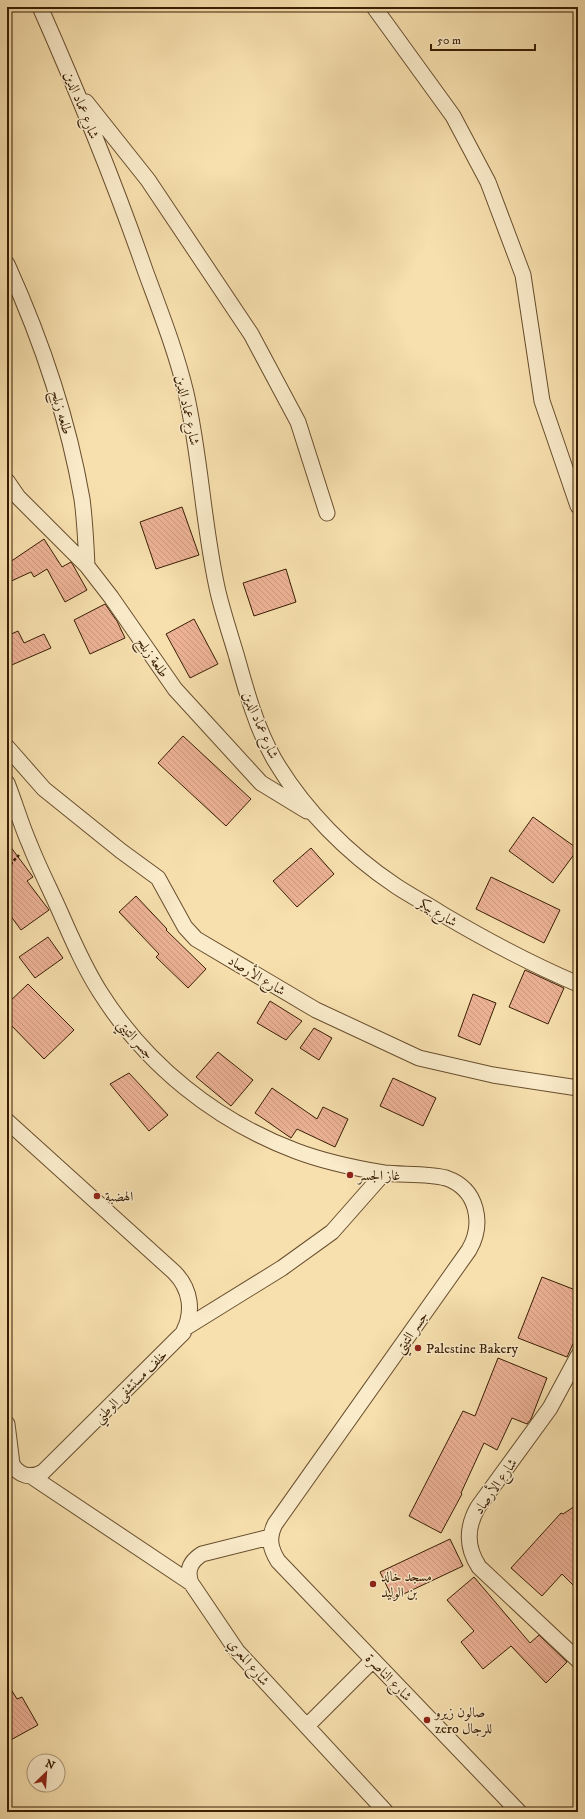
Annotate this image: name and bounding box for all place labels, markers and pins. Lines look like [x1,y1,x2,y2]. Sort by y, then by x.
place label: غاز الجسر [356,1167,400,1185]
marker: غاز الجسر [345,1170,355,1180]
place label: الهضبة [105,1188,133,1206]
marker: الهضبة [92,1191,102,1201]
place label: Palestine Bakery [426,1340,518,1358]
marker: Palestine Bakery [413,1343,423,1353]
place label: مسجد خالد بن الوليد [381,1568,432,1602]
marker: مسجد خالد بن الوليد [368,1579,378,1589]
place label: صالون زيرو zero للرجال [433,1704,492,1738]
marker: صالون زيرو zero للرجال [422,1715,432,1725]

